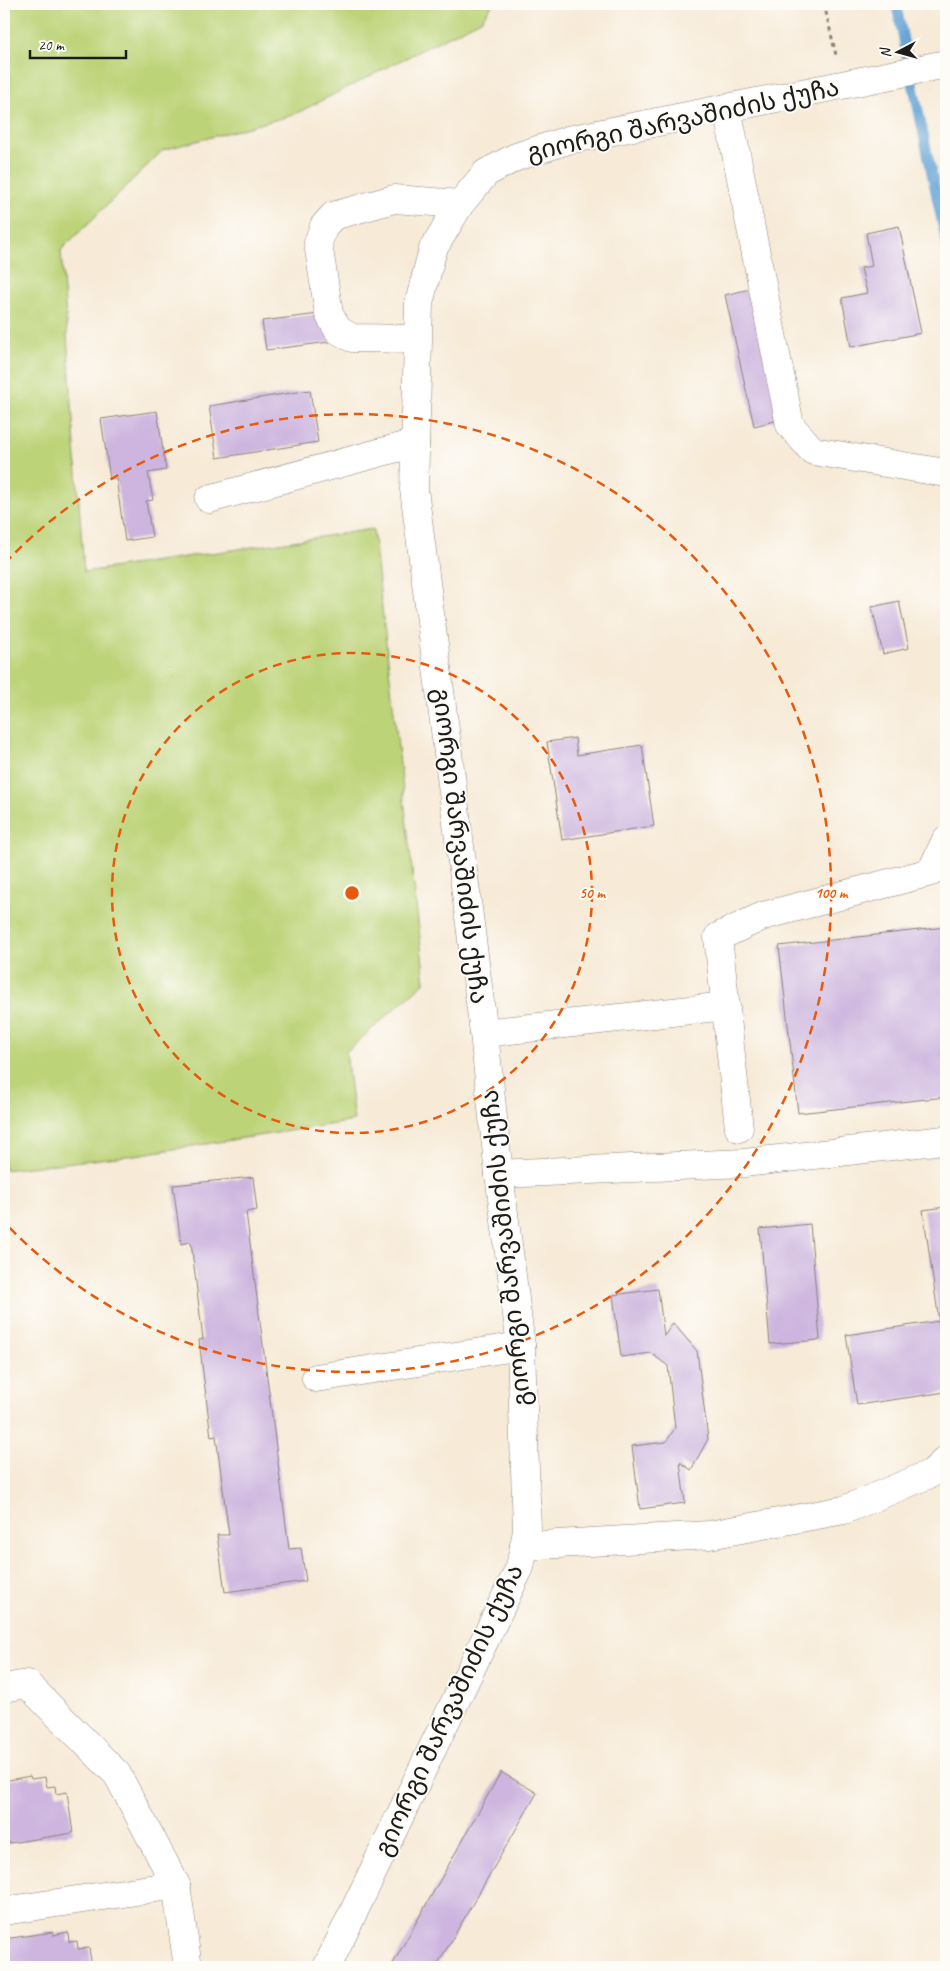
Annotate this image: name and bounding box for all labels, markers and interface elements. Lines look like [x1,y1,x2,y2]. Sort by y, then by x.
scale bar [30,28,126,60]
north arrow [872,28,922,78]
text: 20 m [38,36,65,55]
text: N [876,46,894,59]
street label: გიორგი შარვაშიძის ქუჩა [524,71,842,169]
street label: გიორგი შარვაშიძის ქუჩა [425,686,495,1006]
centre of rings [343,884,361,902]
text: 50 m [579,884,606,903]
text: 100 m [815,884,849,903]
street label: გიორგი შარვაშიძის ქუჩა [473,1088,539,1408]
street label: გიორგი შარვაშიძის ქუჩა [367,1559,531,1861]

